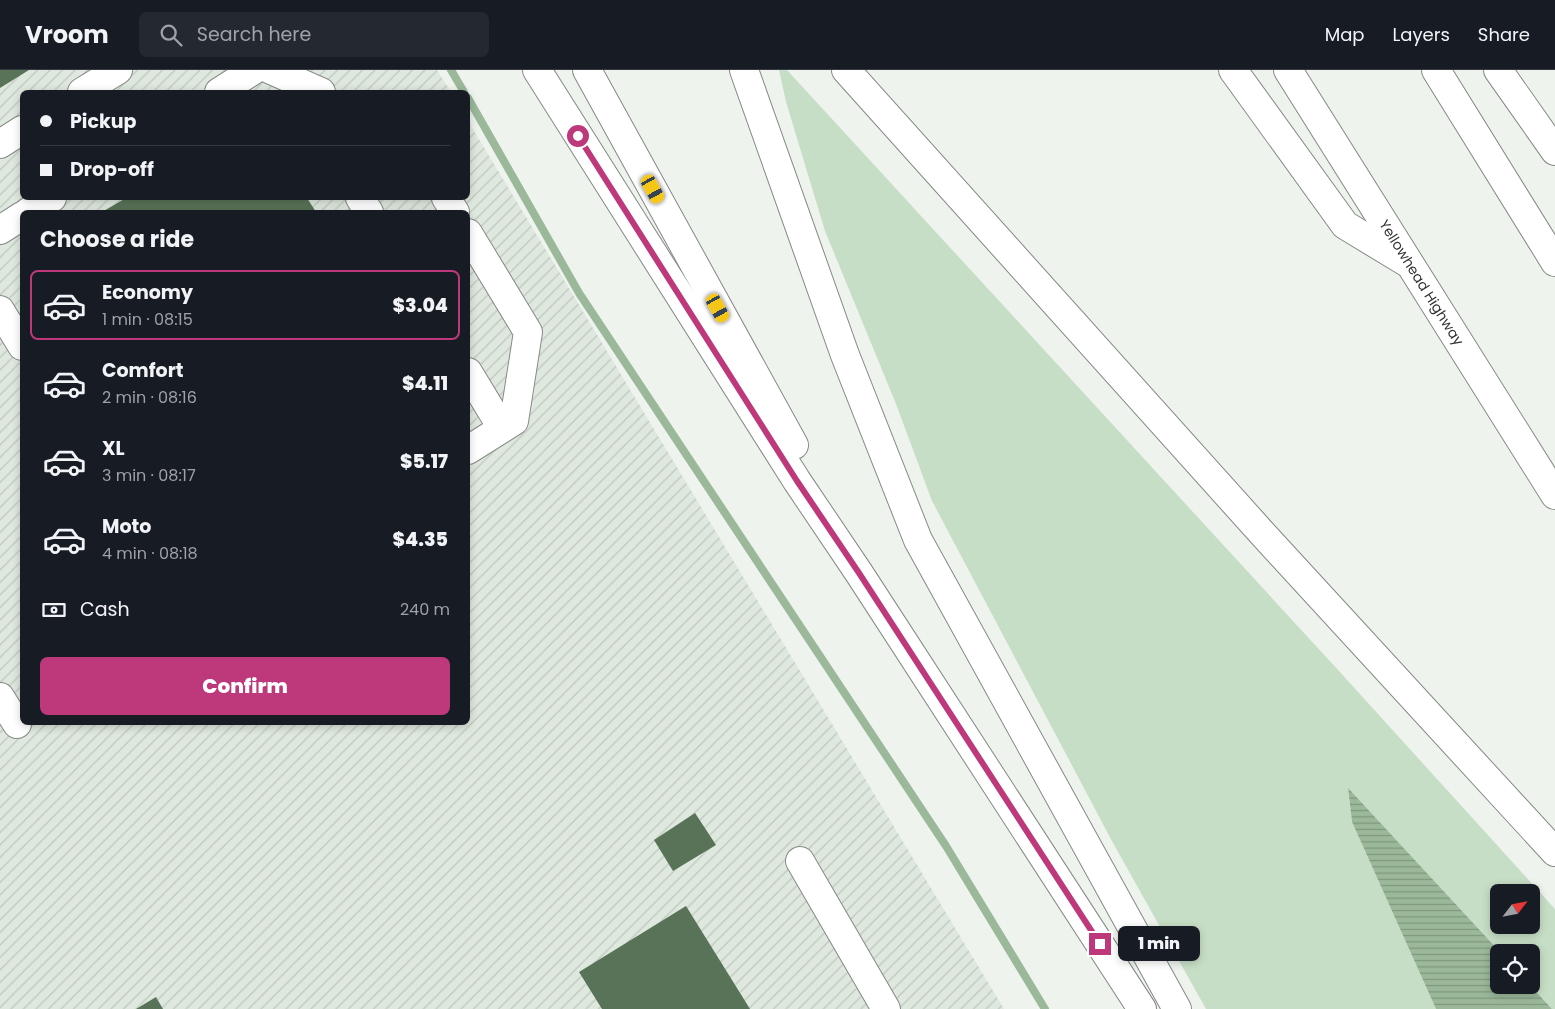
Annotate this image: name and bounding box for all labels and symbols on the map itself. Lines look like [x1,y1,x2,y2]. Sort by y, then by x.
route start [567,125,589,147]
car [639,172,666,206]
street label: Yellowhead Highway [1374,216,1469,349]
car [704,291,731,325]
north arrow [1490,884,1540,934]
callout: 1 min [1118,926,1200,962]
route end [1089,933,1111,955]

